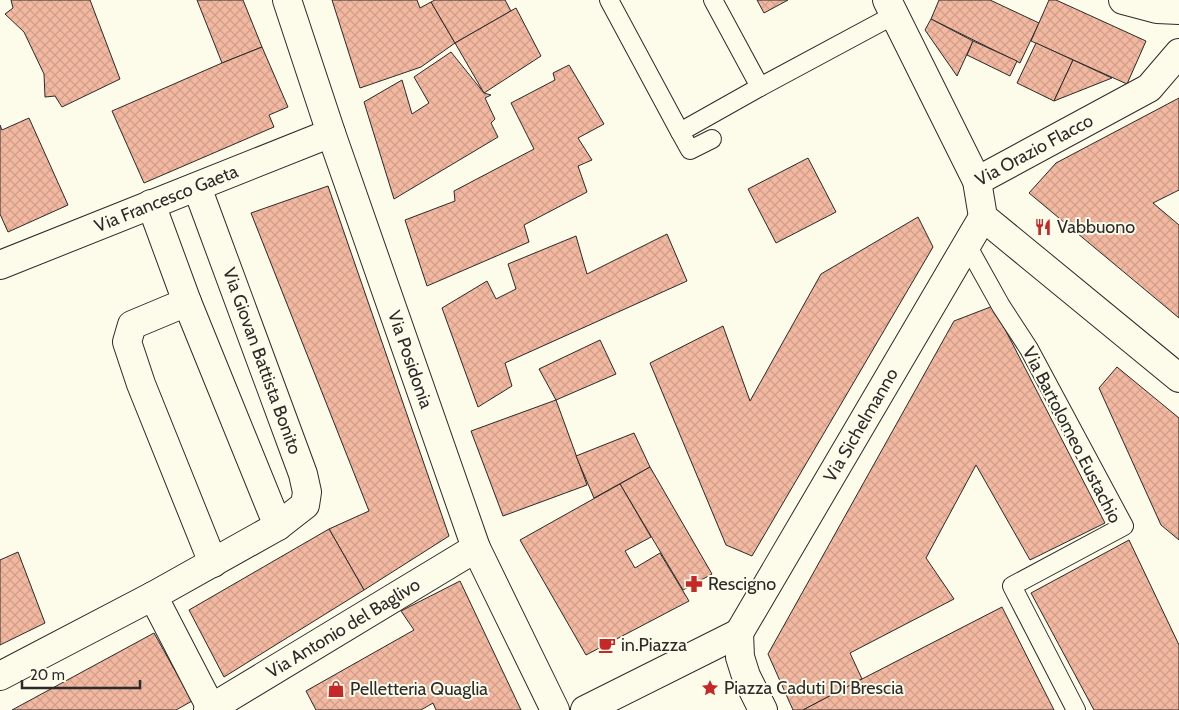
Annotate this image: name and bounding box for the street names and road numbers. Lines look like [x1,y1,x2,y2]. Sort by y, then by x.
street label: Via Orazio Flacco [971,109,1097,191]
street label: Via Francesco Gaeta [91,160,242,237]
street label: Via Giovan Battista Bonito [218,265,306,457]
street label: Via Posidonia [383,308,437,412]
street label: Via Bartolomeo Eustachio [1018,343,1126,527]
street label: Via Sichelmanno [819,364,903,486]
street label: Via Antonio del Baglivo [262,573,424,683]

